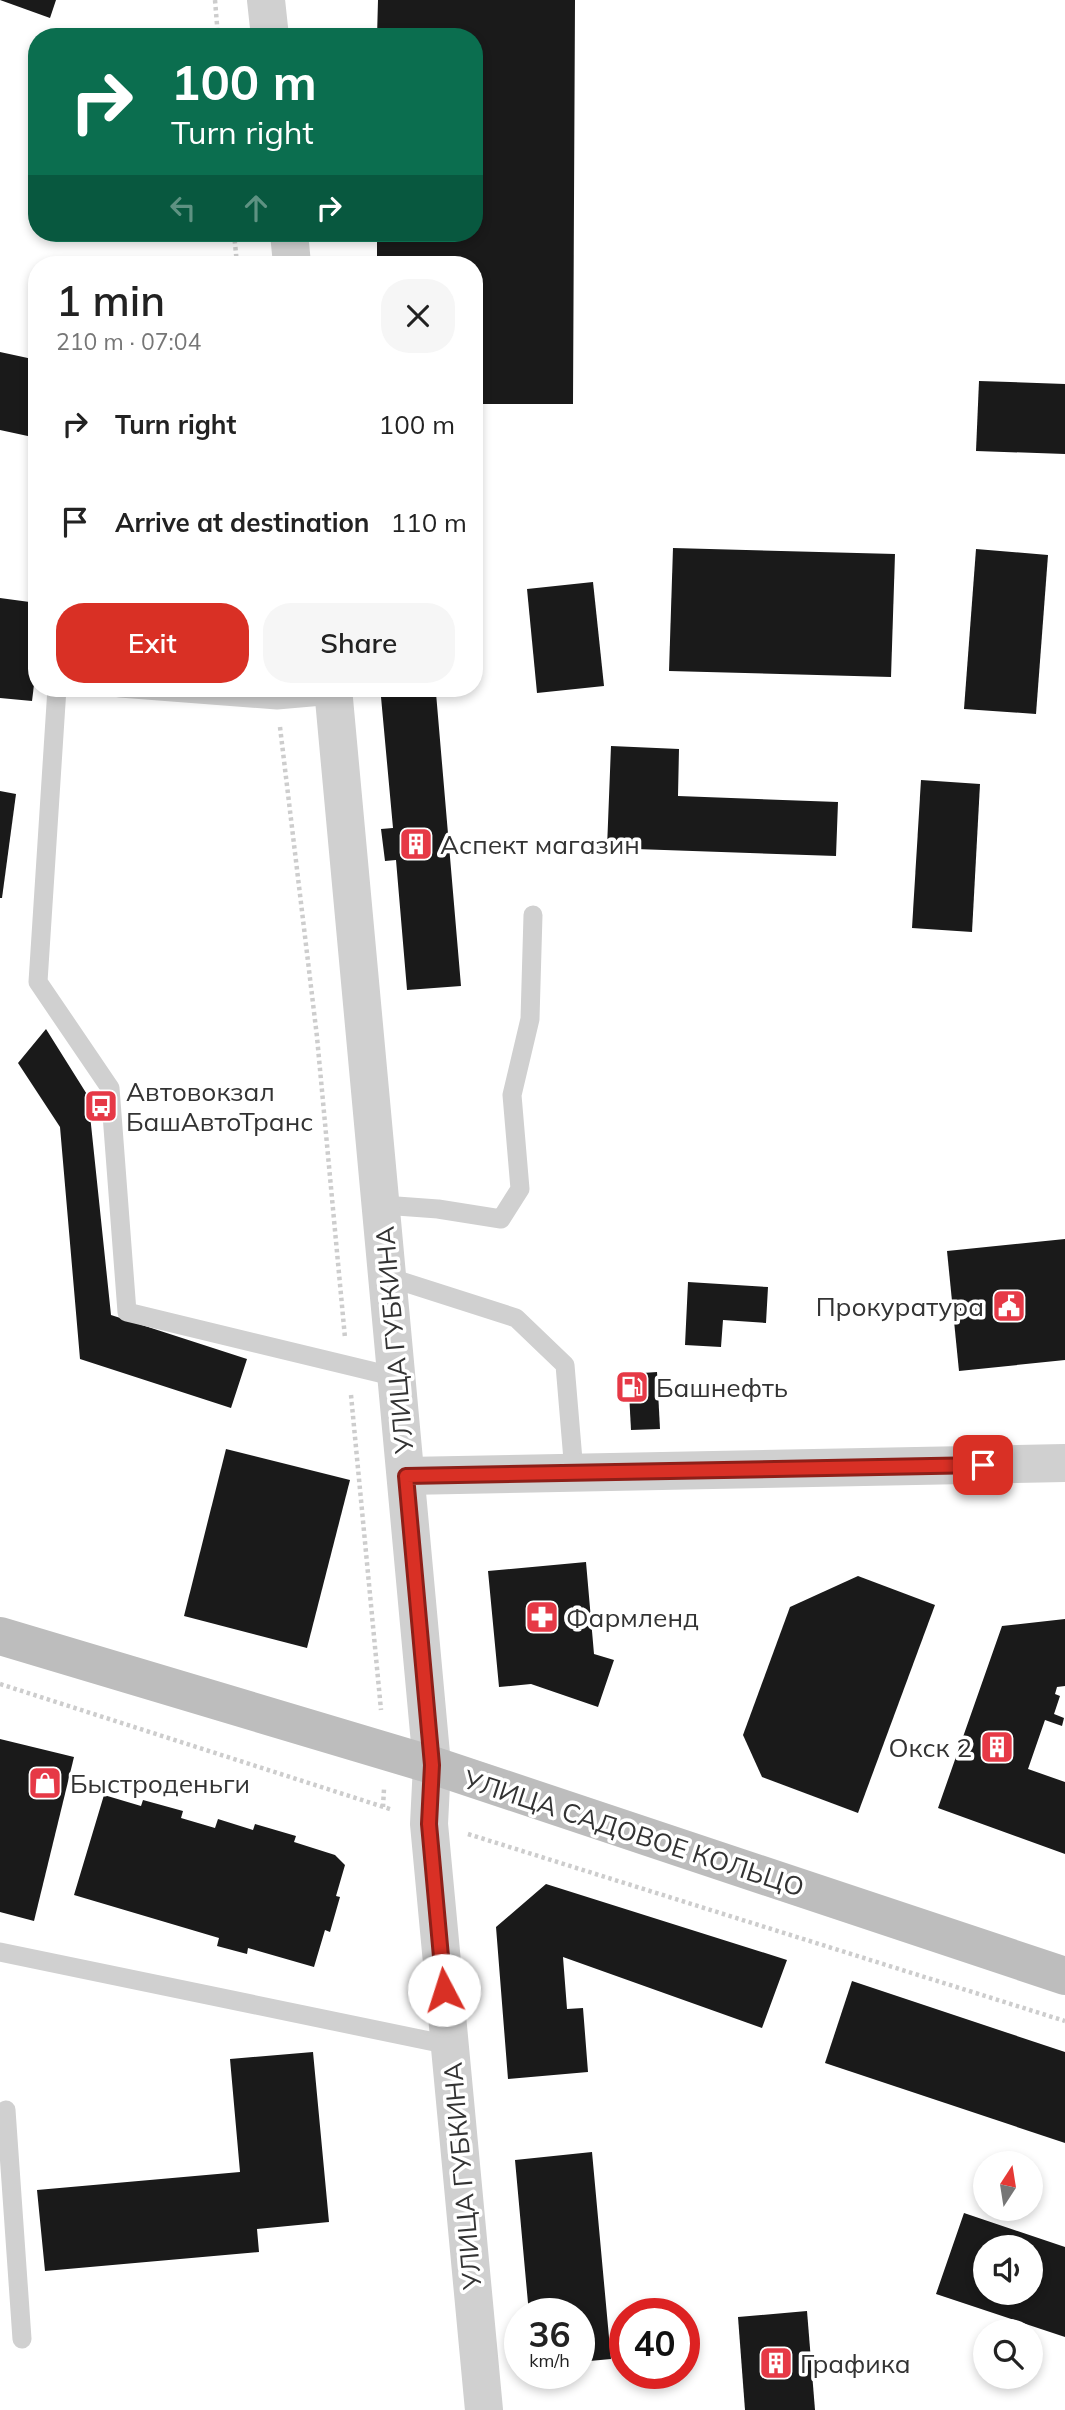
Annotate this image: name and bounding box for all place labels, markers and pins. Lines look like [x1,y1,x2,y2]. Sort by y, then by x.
building icon: Аспект магазин [397,825,435,863]
place label: Аспект магазин [440,828,640,861]
place label: Автовокзал БашАвтоТранс [126,1075,313,1138]
bus stop icon: Автовокзал БашАвтоТранс [82,1087,120,1125]
public building icon: Прокуратура [990,1287,1028,1325]
place label: Прокуратура [816,1290,984,1323]
fuel station icon: Башнефть [613,1368,651,1406]
place label: Башнефть [656,1371,788,1404]
pin [953,1435,1013,1495]
pharmacy icon: Фармленд [523,1598,561,1636]
place label: Фармленд [566,1601,699,1634]
building icon: Окск 2 [978,1728,1016,1766]
place label: Окск 2 [888,1731,972,1764]
shop icon: Быстроденьги [26,1764,64,1802]
place label: Быстроденьги [70,1767,250,1800]
building icon: Графика [757,2344,795,2382]
place label: Графика [800,2347,911,2380]

